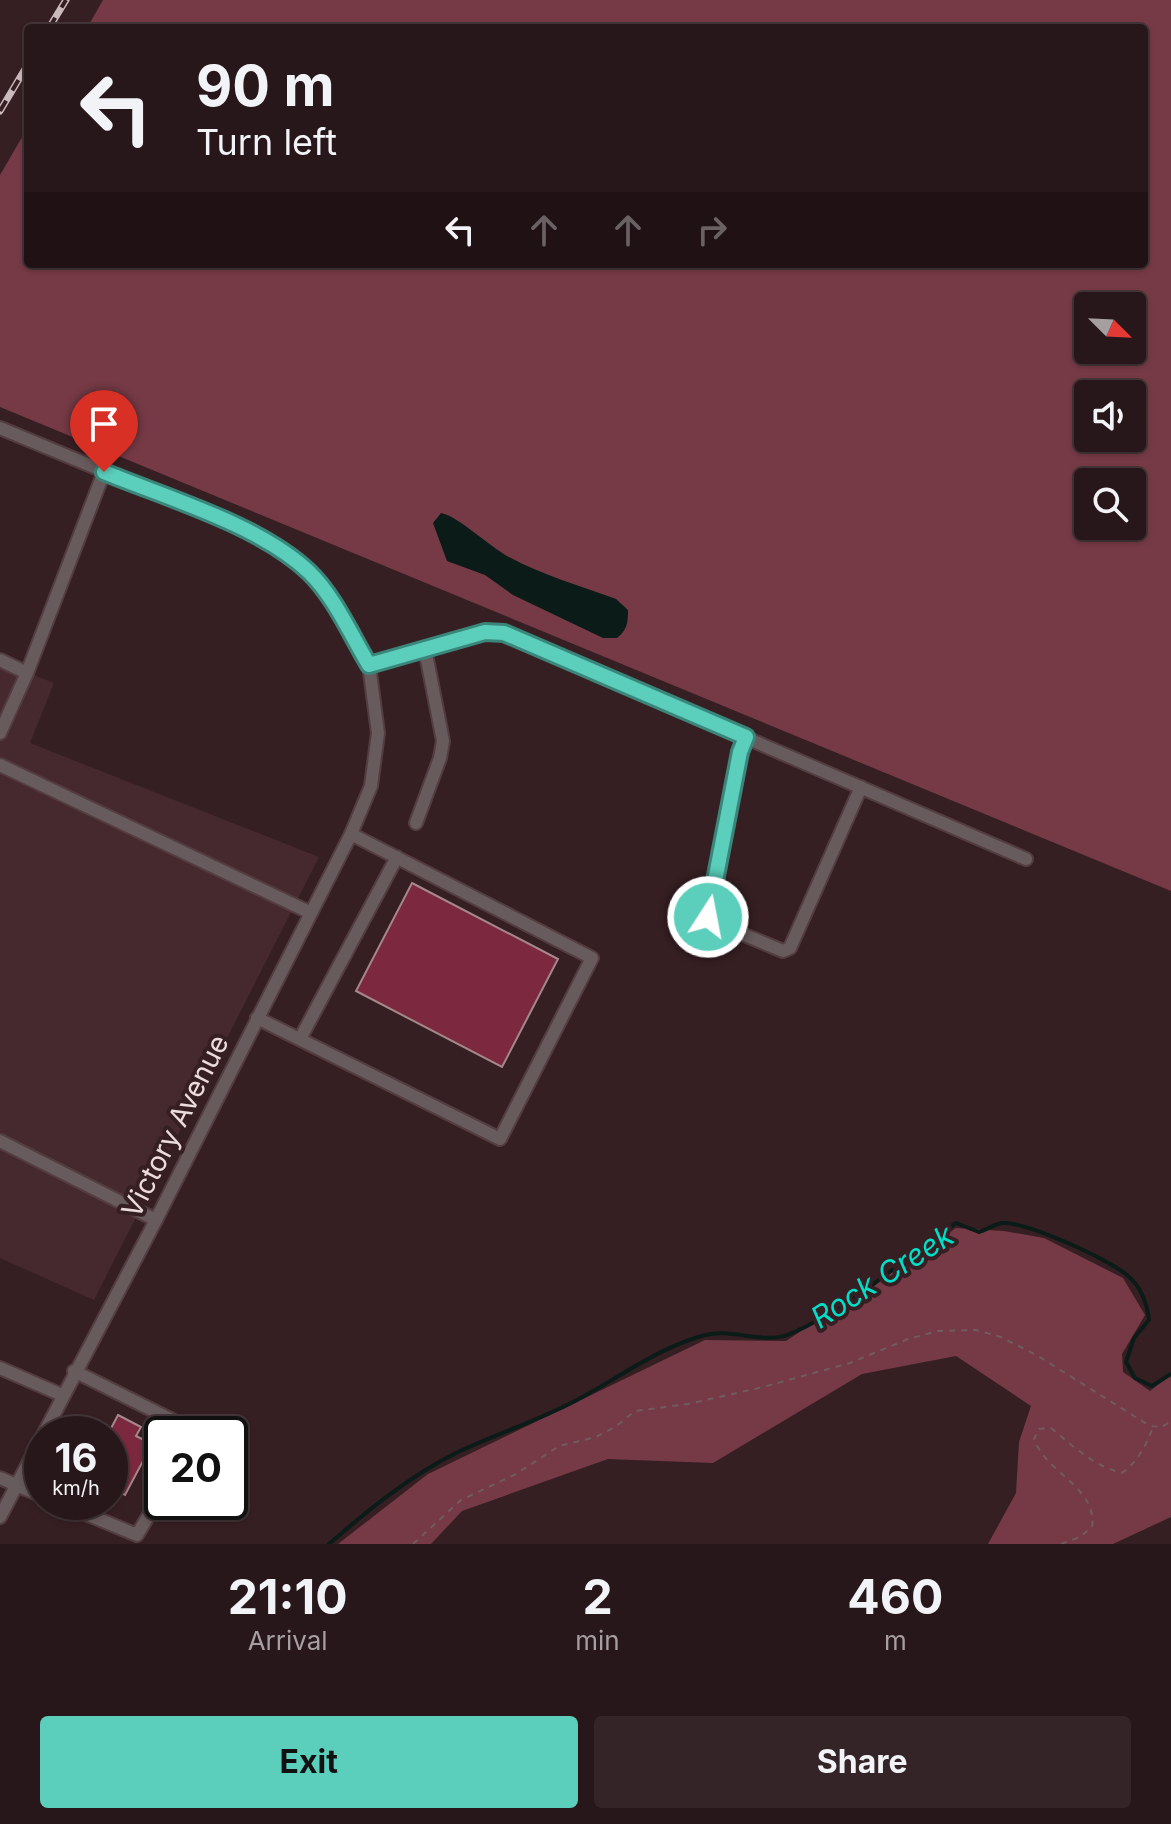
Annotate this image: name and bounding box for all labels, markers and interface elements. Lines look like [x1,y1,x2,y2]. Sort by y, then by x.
text: 90 m [196,52,335,120]
icon: left [64,56,168,160]
text: Turn left [196,120,337,164]
icon: left [438,208,482,252]
icon: ahead [522,208,566,252]
icon: ahead [606,208,650,252]
icon: right [690,208,734,252]
north arrow [1074,292,1146,364]
map controls [1074,292,1146,540]
button: sound [1074,380,1146,452]
pin [70,390,138,472]
icon: arrive [82,402,126,446]
button: search [1074,468,1146,540]
position arrow [666,875,750,959]
street label: Victory Avenue [114,1029,236,1223]
water label: Rock Creek [804,1216,960,1335]
speed limit sign: 20 [144,1416,248,1520]
text: 16 [54,1433,98,1482]
text: km/h [52,1476,100,1500]
text: 21:10 [228,1567,348,1626]
text: 2 [582,1567,613,1626]
text: 460 [847,1567,943,1626]
text: Arrival [248,1625,328,1656]
text: min [575,1625,620,1656]
text: m [884,1625,907,1656]
button: Exit [40,1716,578,1808]
button: Share [594,1716,1131,1808]

